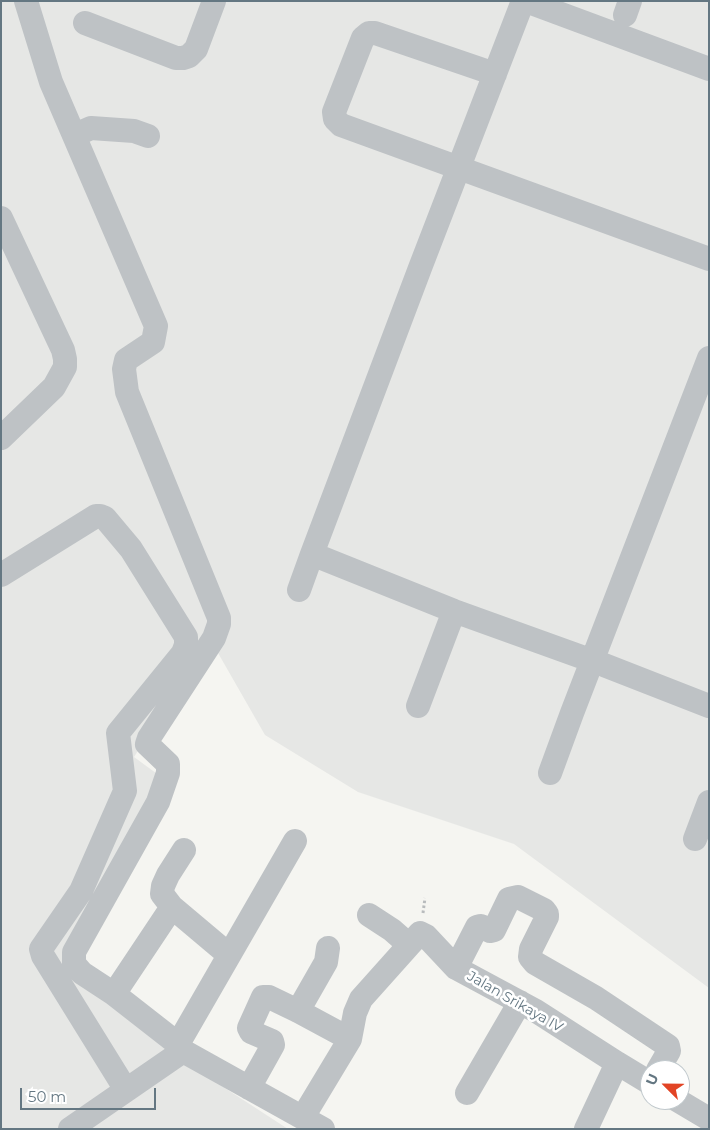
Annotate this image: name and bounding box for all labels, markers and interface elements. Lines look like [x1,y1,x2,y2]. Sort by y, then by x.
street label: Jalan Srikaya IV [464,968,566,1036]
north arrow [640,1060,690,1110]
text: U [642,1071,663,1088]
scale bar [22,1078,159,1110]
text: 50 m [28,1087,66,1106]

